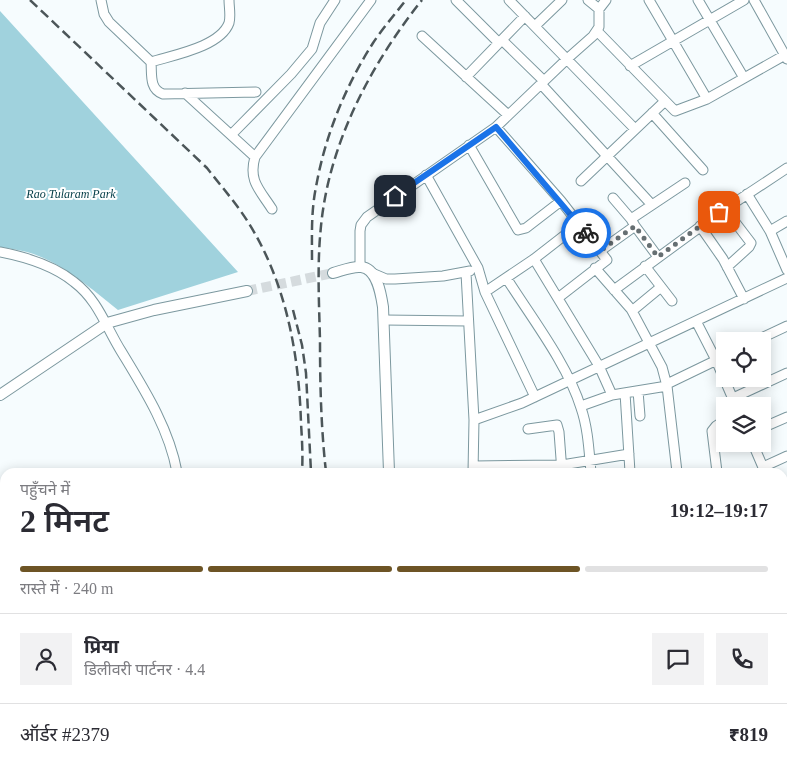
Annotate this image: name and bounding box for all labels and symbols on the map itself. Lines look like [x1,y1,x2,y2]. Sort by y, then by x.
pin [374,175,416,217]
park label: Rao Tularam Park [25,187,116,201]
pin [698,191,740,233]
courier [561,208,611,258]

